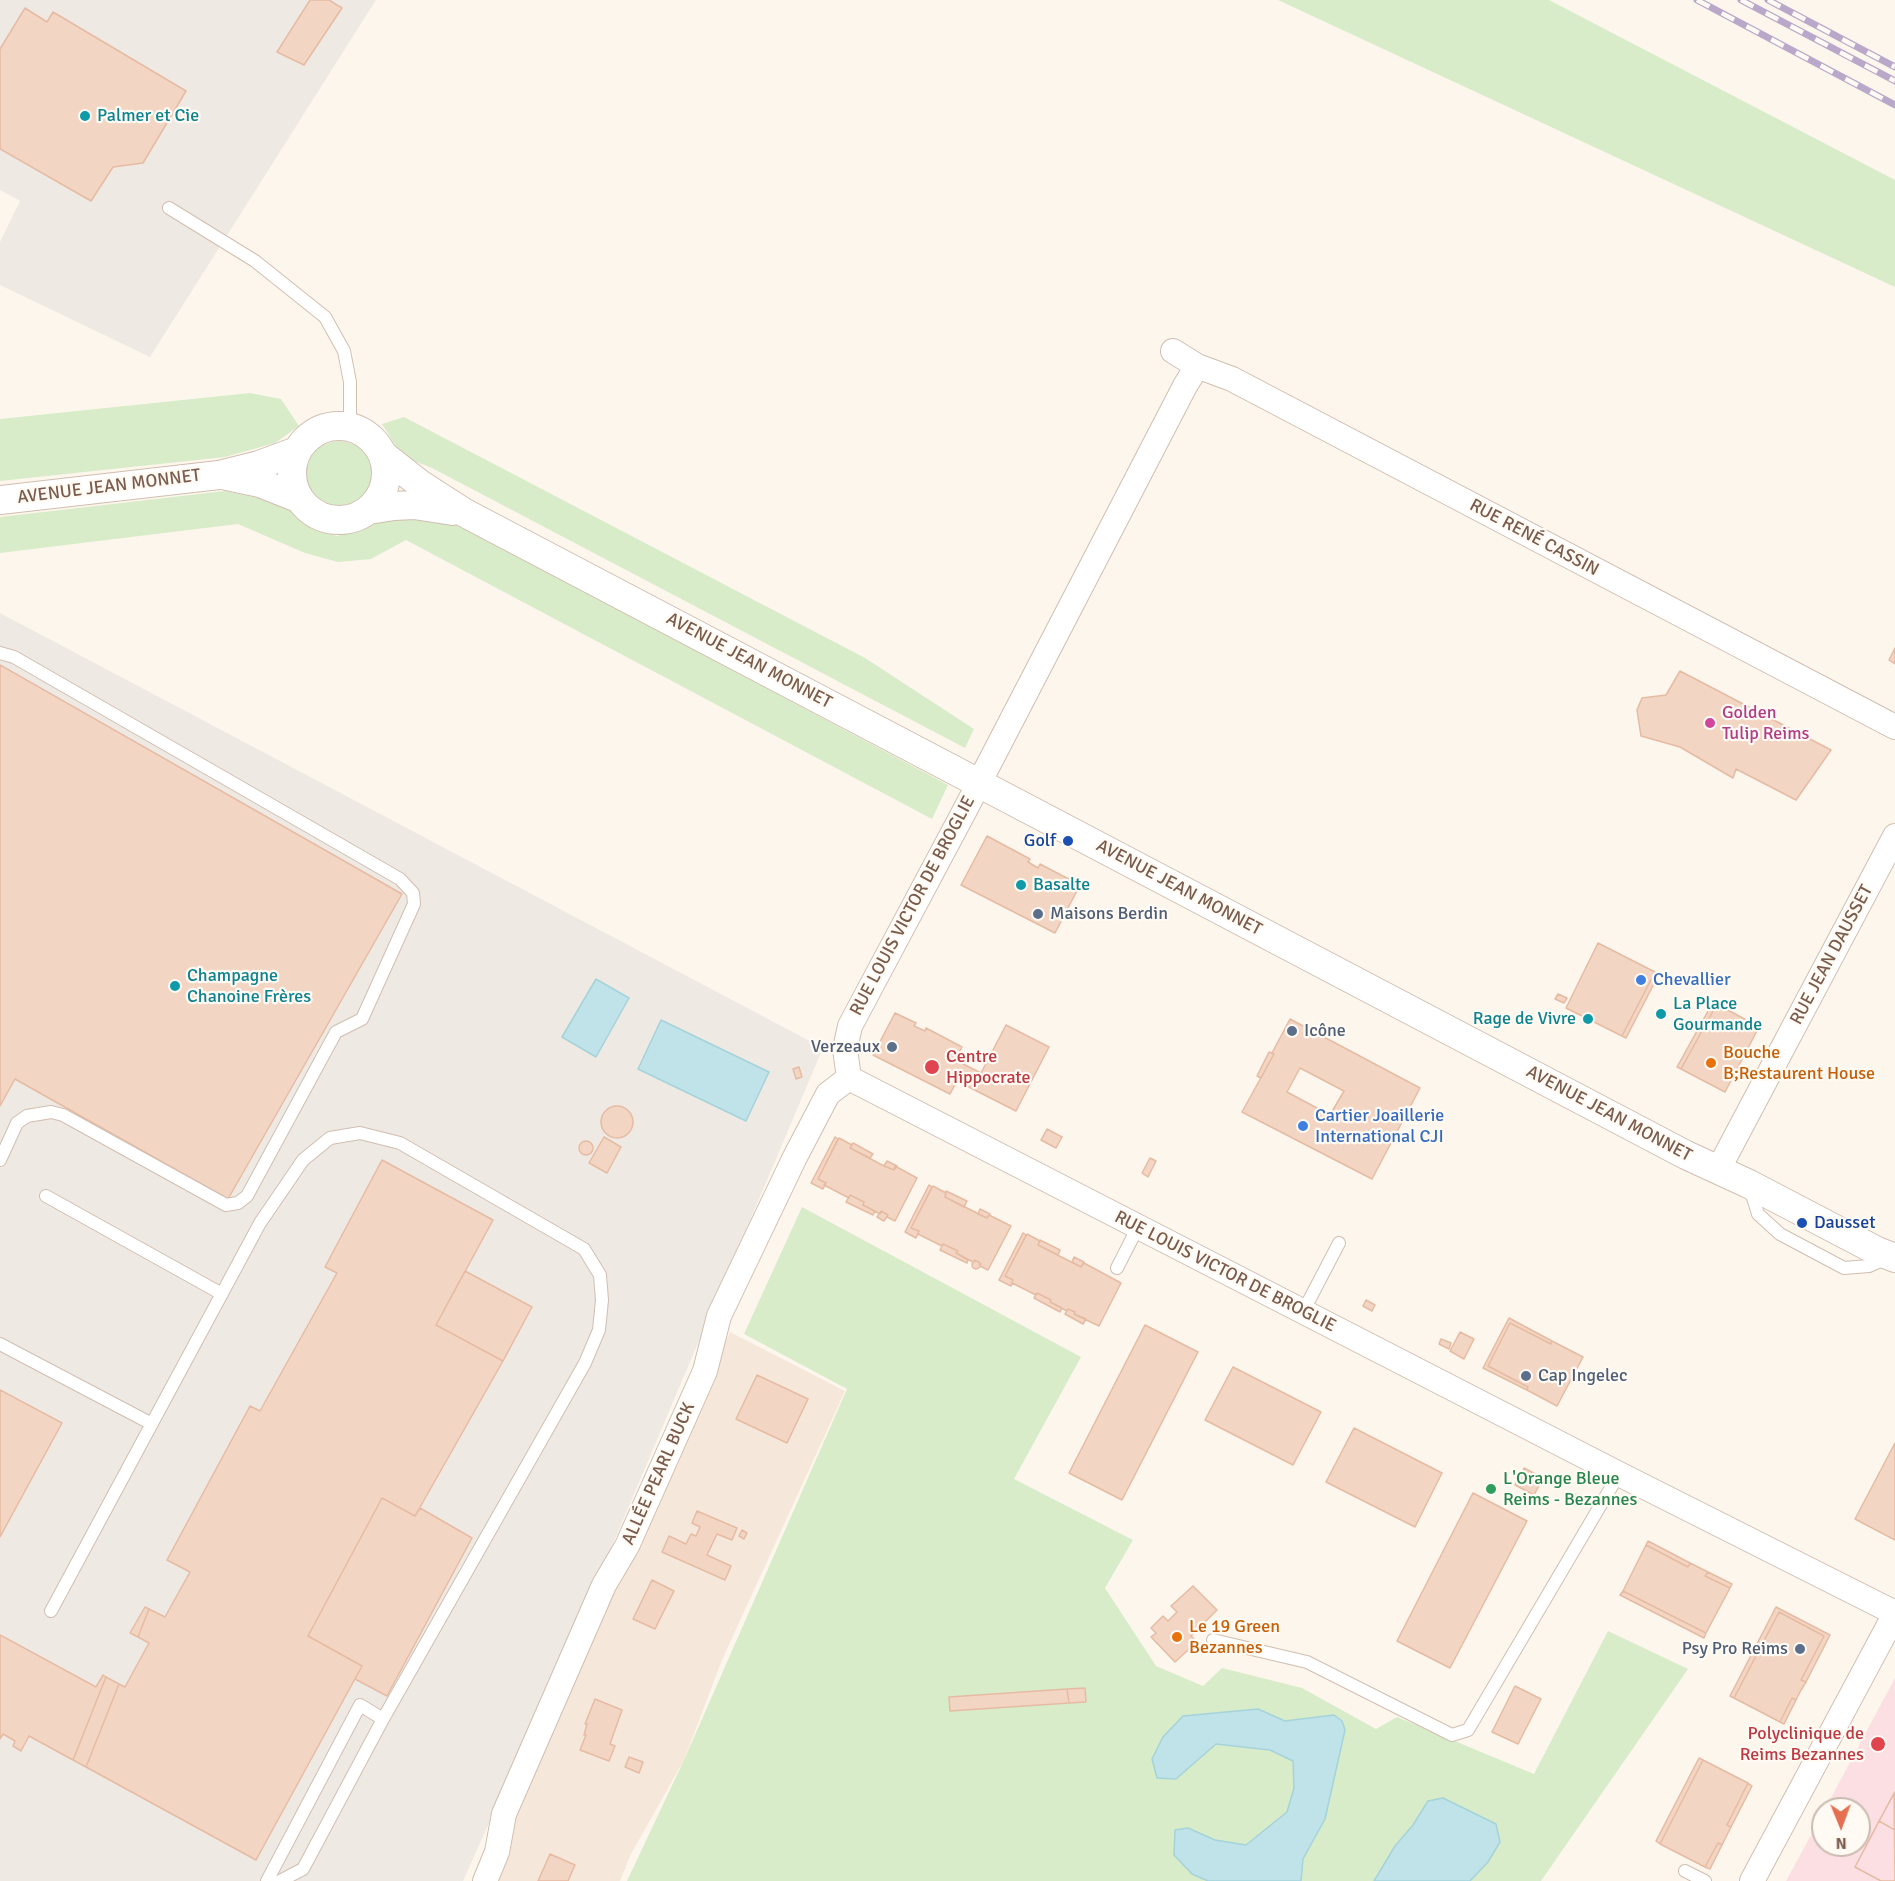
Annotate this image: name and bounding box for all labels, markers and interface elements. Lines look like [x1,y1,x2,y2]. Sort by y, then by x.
place label: Palmer et Cie [97,105,199,127]
marker: Palmer et Cie [78,109,92,123]
street label: AVENUE JEAN MONNET [16,465,202,509]
street label: RUE RENÉ CASSIN [1466,495,1602,581]
street label: AVENUE JEAN MONNET [663,608,835,714]
place label: Golden Tulip Reims [1722,702,1809,744]
marker: Golden Tulip Reims [1703,716,1717,730]
street label: RUE LOUIS VICTOR DE BROGLIE [846,793,980,1019]
place label: Golf [1024,830,1056,852]
marker: Golf [1061,834,1075,848]
street label: AVENUE JEAN MONNET [1093,835,1265,941]
place label: Basalte [1033,874,1090,896]
marker: Basalte [1014,878,1028,892]
street label: RUE JEAN DAUSSET [1786,881,1878,1029]
place label: Maisons Berdin [1050,903,1168,925]
marker: Maisons Berdin [1031,907,1045,921]
place label: Champagne Chanoine Frères [187,965,311,1008]
place label: Chevallier [1653,969,1731,991]
marker: Chevallier [1634,973,1648,987]
marker: Champagne Chanoine Frères [168,979,182,993]
place label: La Place Gourmande [1673,993,1762,1036]
marker: La Place Gourmande [1654,1007,1668,1021]
place label: Rage de Vivre [1473,1008,1576,1030]
marker: Rage de Vivre [1581,1012,1595,1026]
place label: Icône [1304,1020,1346,1042]
marker: Icône [1285,1024,1299,1038]
place label: Verzeaux [811,1036,880,1058]
marker: Verzeaux [885,1040,899,1054]
place label: Bouche B;Restaurent House [1723,1042,1875,1084]
place label: Centre Hippocrate [946,1046,1031,1088]
marker: Bouche B;Restaurent House [1704,1056,1718,1070]
marker: Centre Hippocrate [923,1058,941,1076]
street label: AVENUE JEAN MONNET [1523,1061,1695,1167]
place label: Cartier Joaillerie International CJI [1315,1105,1444,1148]
marker: Cartier Joaillerie International CJI [1296,1119,1310,1133]
street label: RUE LOUIS VICTOR DE BROGLIE [1111,1207,1339,1337]
place label: Dausset [1814,1212,1876,1234]
marker: Dausset [1795,1216,1809,1230]
place label: Cap Ingelec [1538,1365,1628,1387]
marker: Cap Ingelec [1519,1369,1533,1383]
street label: ALLÉE PEARL BUCK [618,1399,700,1549]
place label: L'Orange Bleue Reims - Bezannes [1503,1468,1637,1510]
marker: L'Orange Bleue Reims - Bezannes [1484,1482,1498,1496]
place label: Le 19 Green Bezannes [1189,1616,1280,1658]
marker: Le 19 Green Bezannes [1170,1630,1184,1644]
place label: Psy Pro Reims [1682,1638,1788,1660]
marker: Psy Pro Reims [1793,1642,1807,1656]
place label: Polyclinique de Reims Bezannes [1740,1723,1864,1766]
marker: Polyclinique de Reims Bezannes [1869,1735,1887,1753]
north arrow [1811,1797,1871,1857]
text: N [1836,1833,1847,1853]

